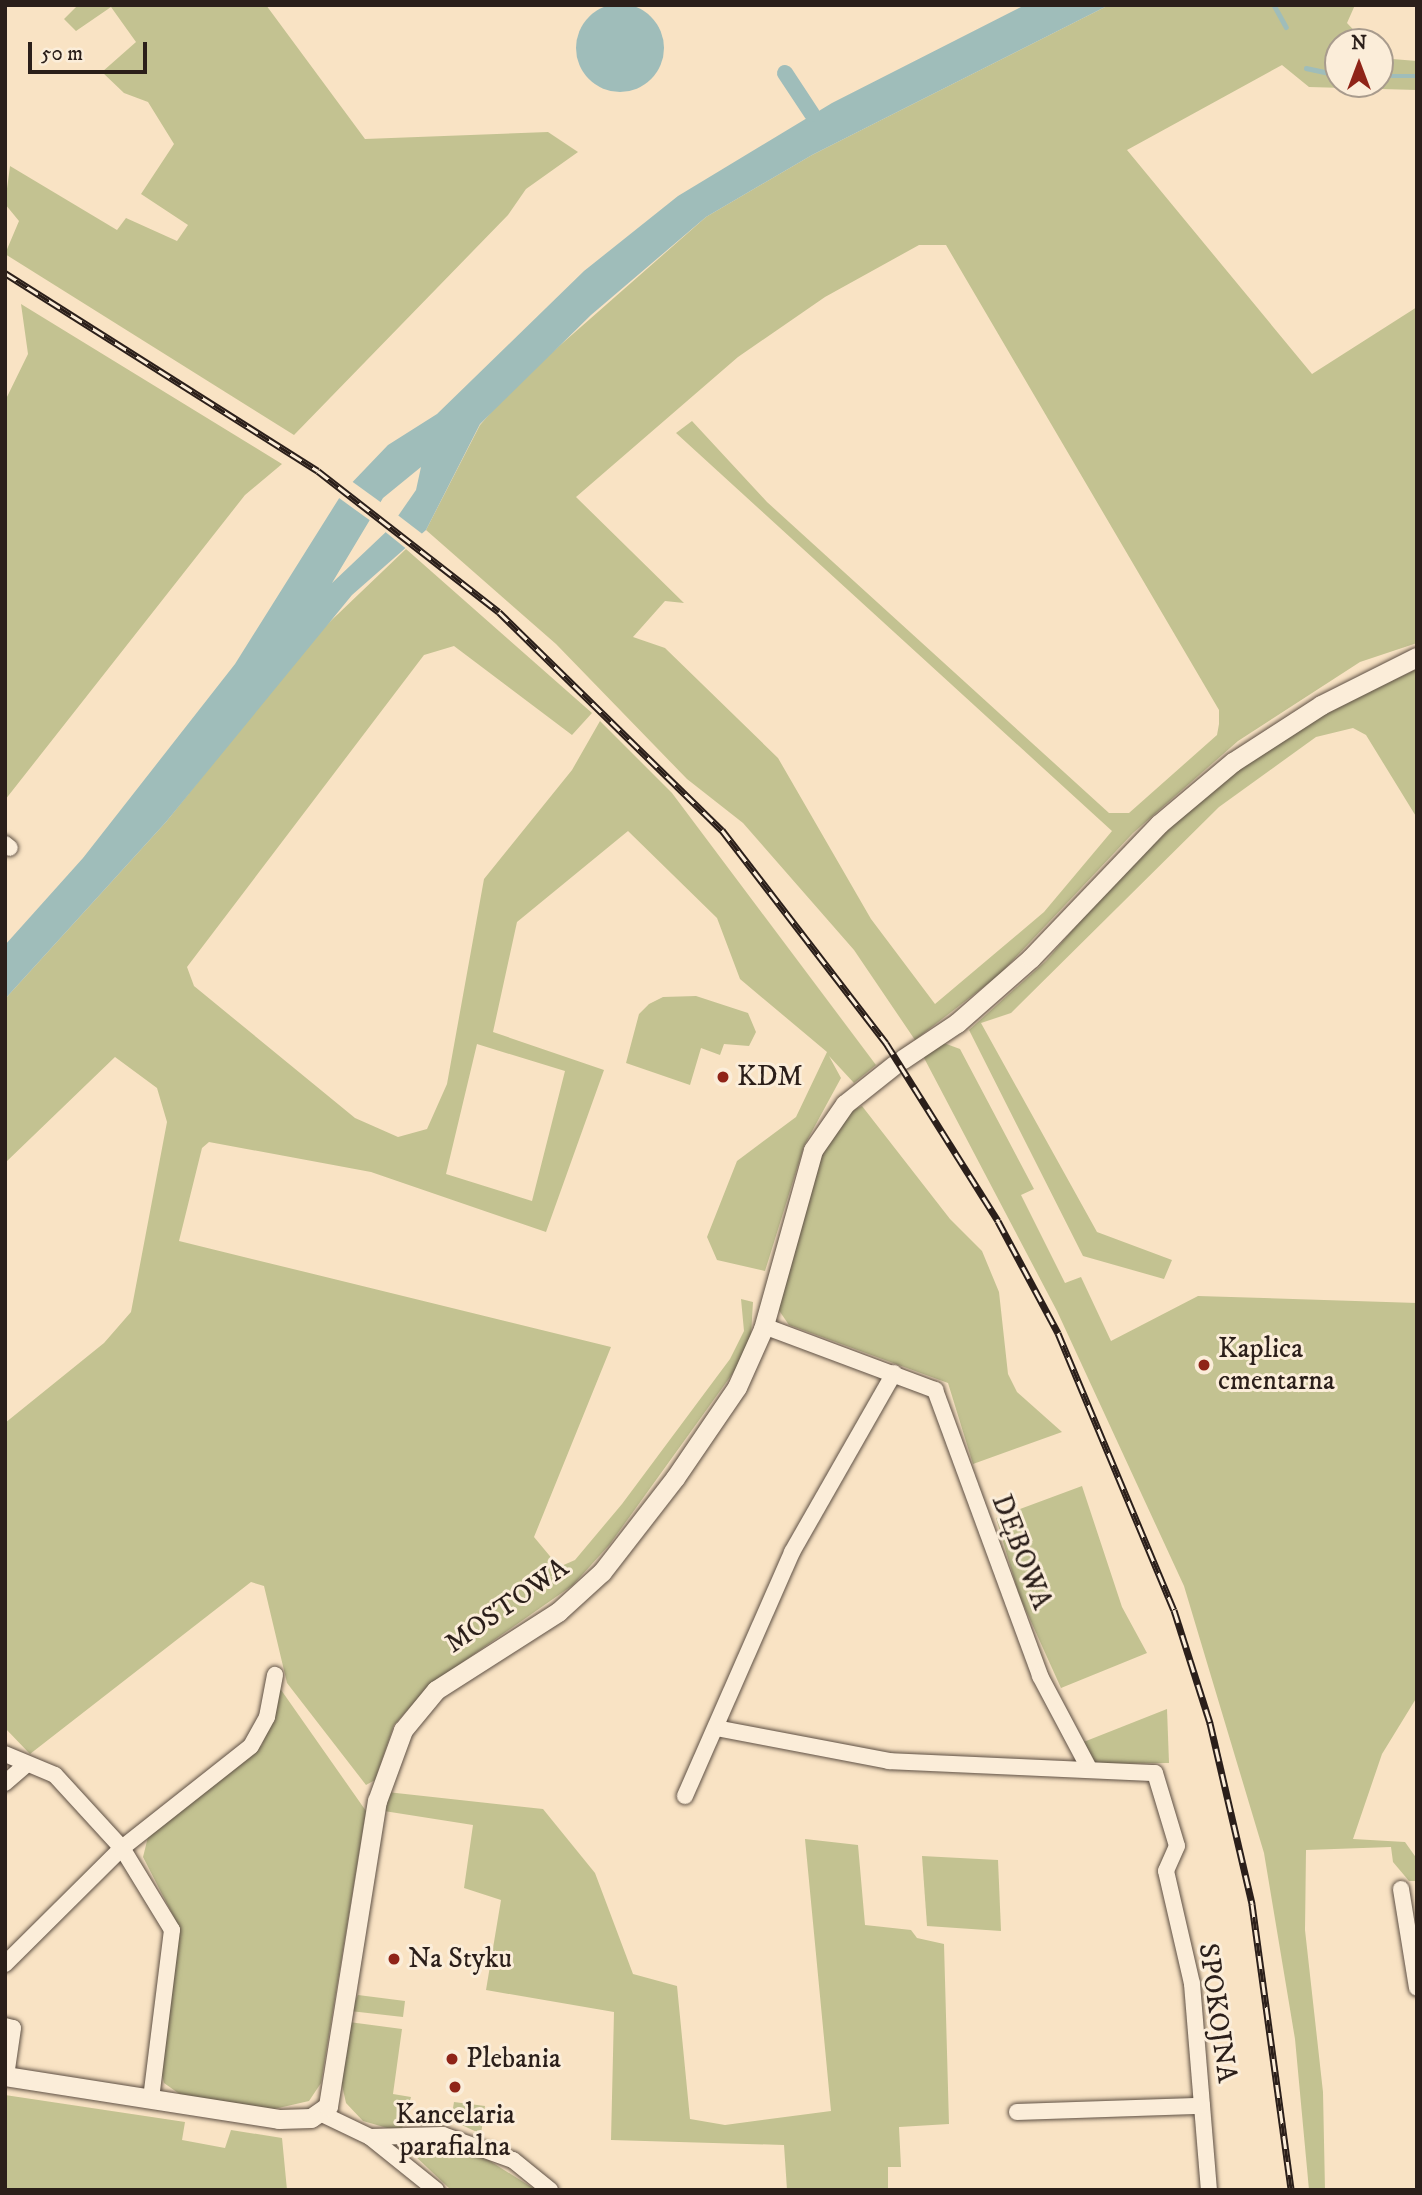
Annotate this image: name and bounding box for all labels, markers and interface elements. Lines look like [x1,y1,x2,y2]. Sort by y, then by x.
scale bar [32,28,150,72]
north arrow [1324,28,1394,98]
text: N [1351,32,1367,55]
text: 50 m [41,41,83,67]
place label: KDM [737,1060,803,1094]
marker: KDM [715,1069,731,1085]
place label: Kaplica cmentarna [1218,1332,1335,1398]
marker: Kaplica cmentarna [1196,1357,1212,1373]
street label: DĘBOWA [984,1490,1058,1614]
street label: MOSTOWA [439,1551,575,1661]
street label: SPOKOJNA [1191,1941,1243,2085]
place label: Na Styku [408,1942,512,1976]
marker: Na Styku [386,1951,402,1967]
place label: Plebania [466,2042,561,2076]
marker: Plebania [444,2051,460,2067]
marker: Kancelaria parafialna [447,2079,463,2095]
place label: Kancelaria parafialna [395,2098,515,2164]

